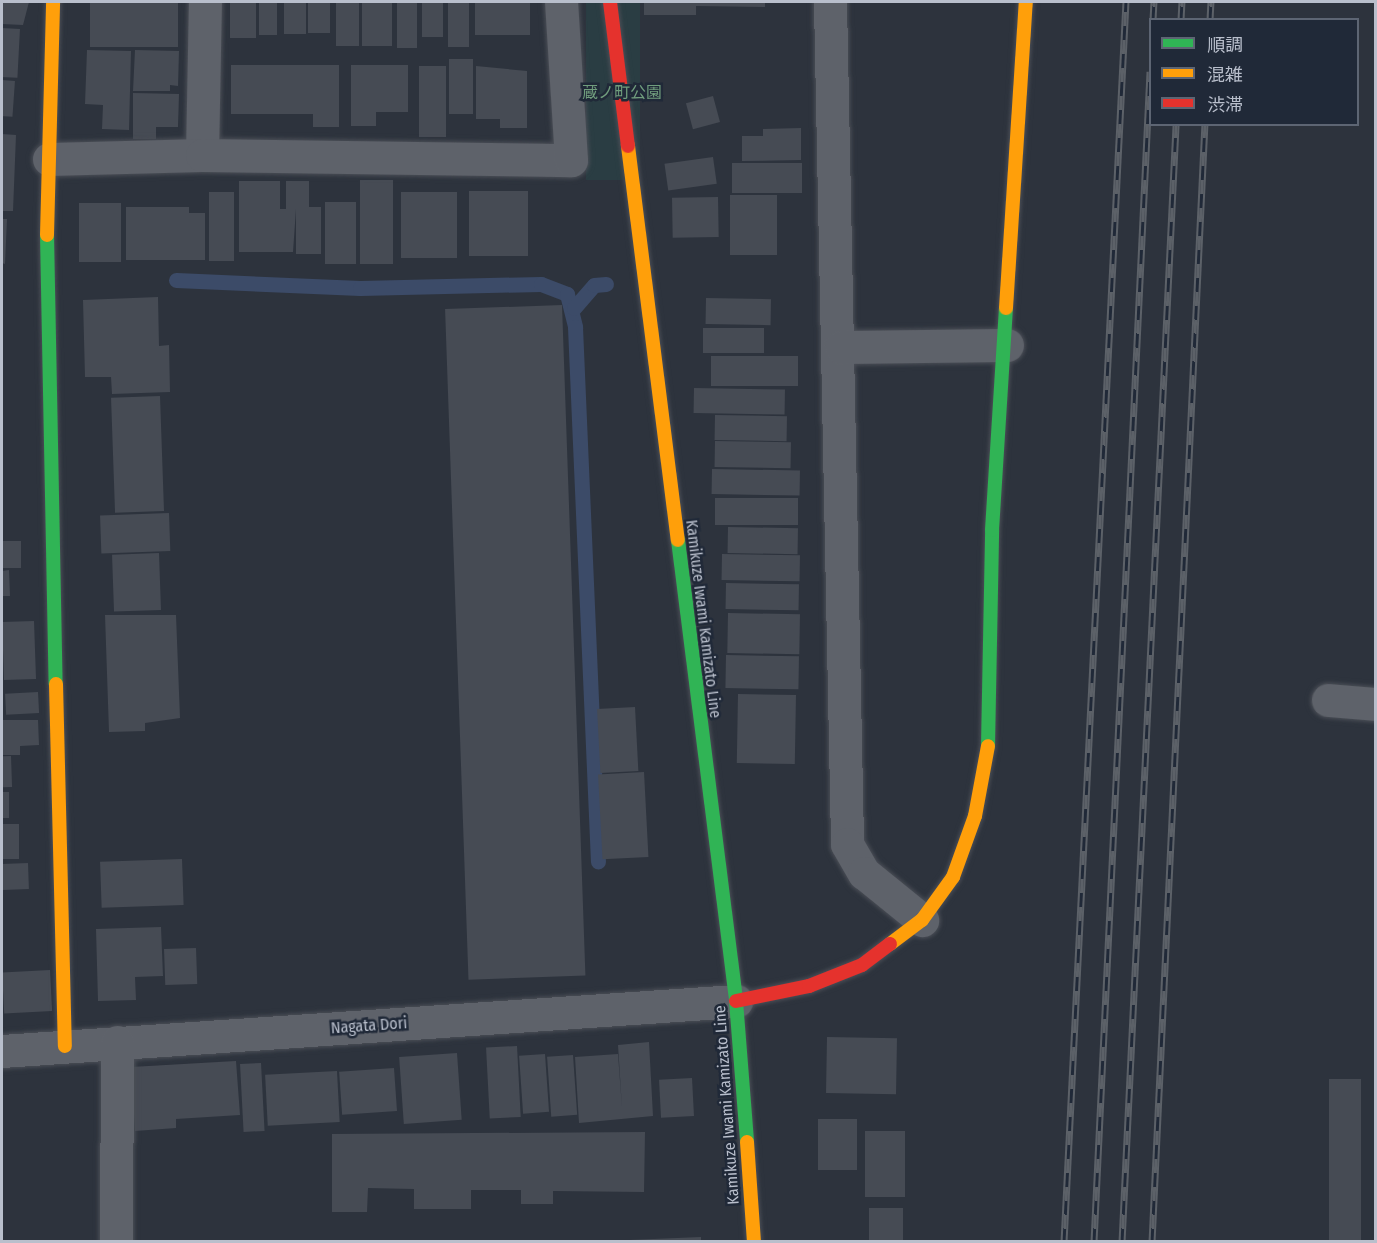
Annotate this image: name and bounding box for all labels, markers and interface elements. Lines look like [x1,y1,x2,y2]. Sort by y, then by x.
legend [1149,18,1359,126]
text: 順調 [1207,34,1243,56]
text: 混雑 [1207,64,1243,86]
park label: 蔵ノ町公園 [582,83,662,103]
text: 渋滞 [1207,94,1243,116]
street label: Kamikuze Iwami Kamizato Line [681,519,725,719]
street label: Kamikuze Iwami Kamizato Line [710,1005,744,1205]
street label: Nagata Dori [330,1014,408,1038]

